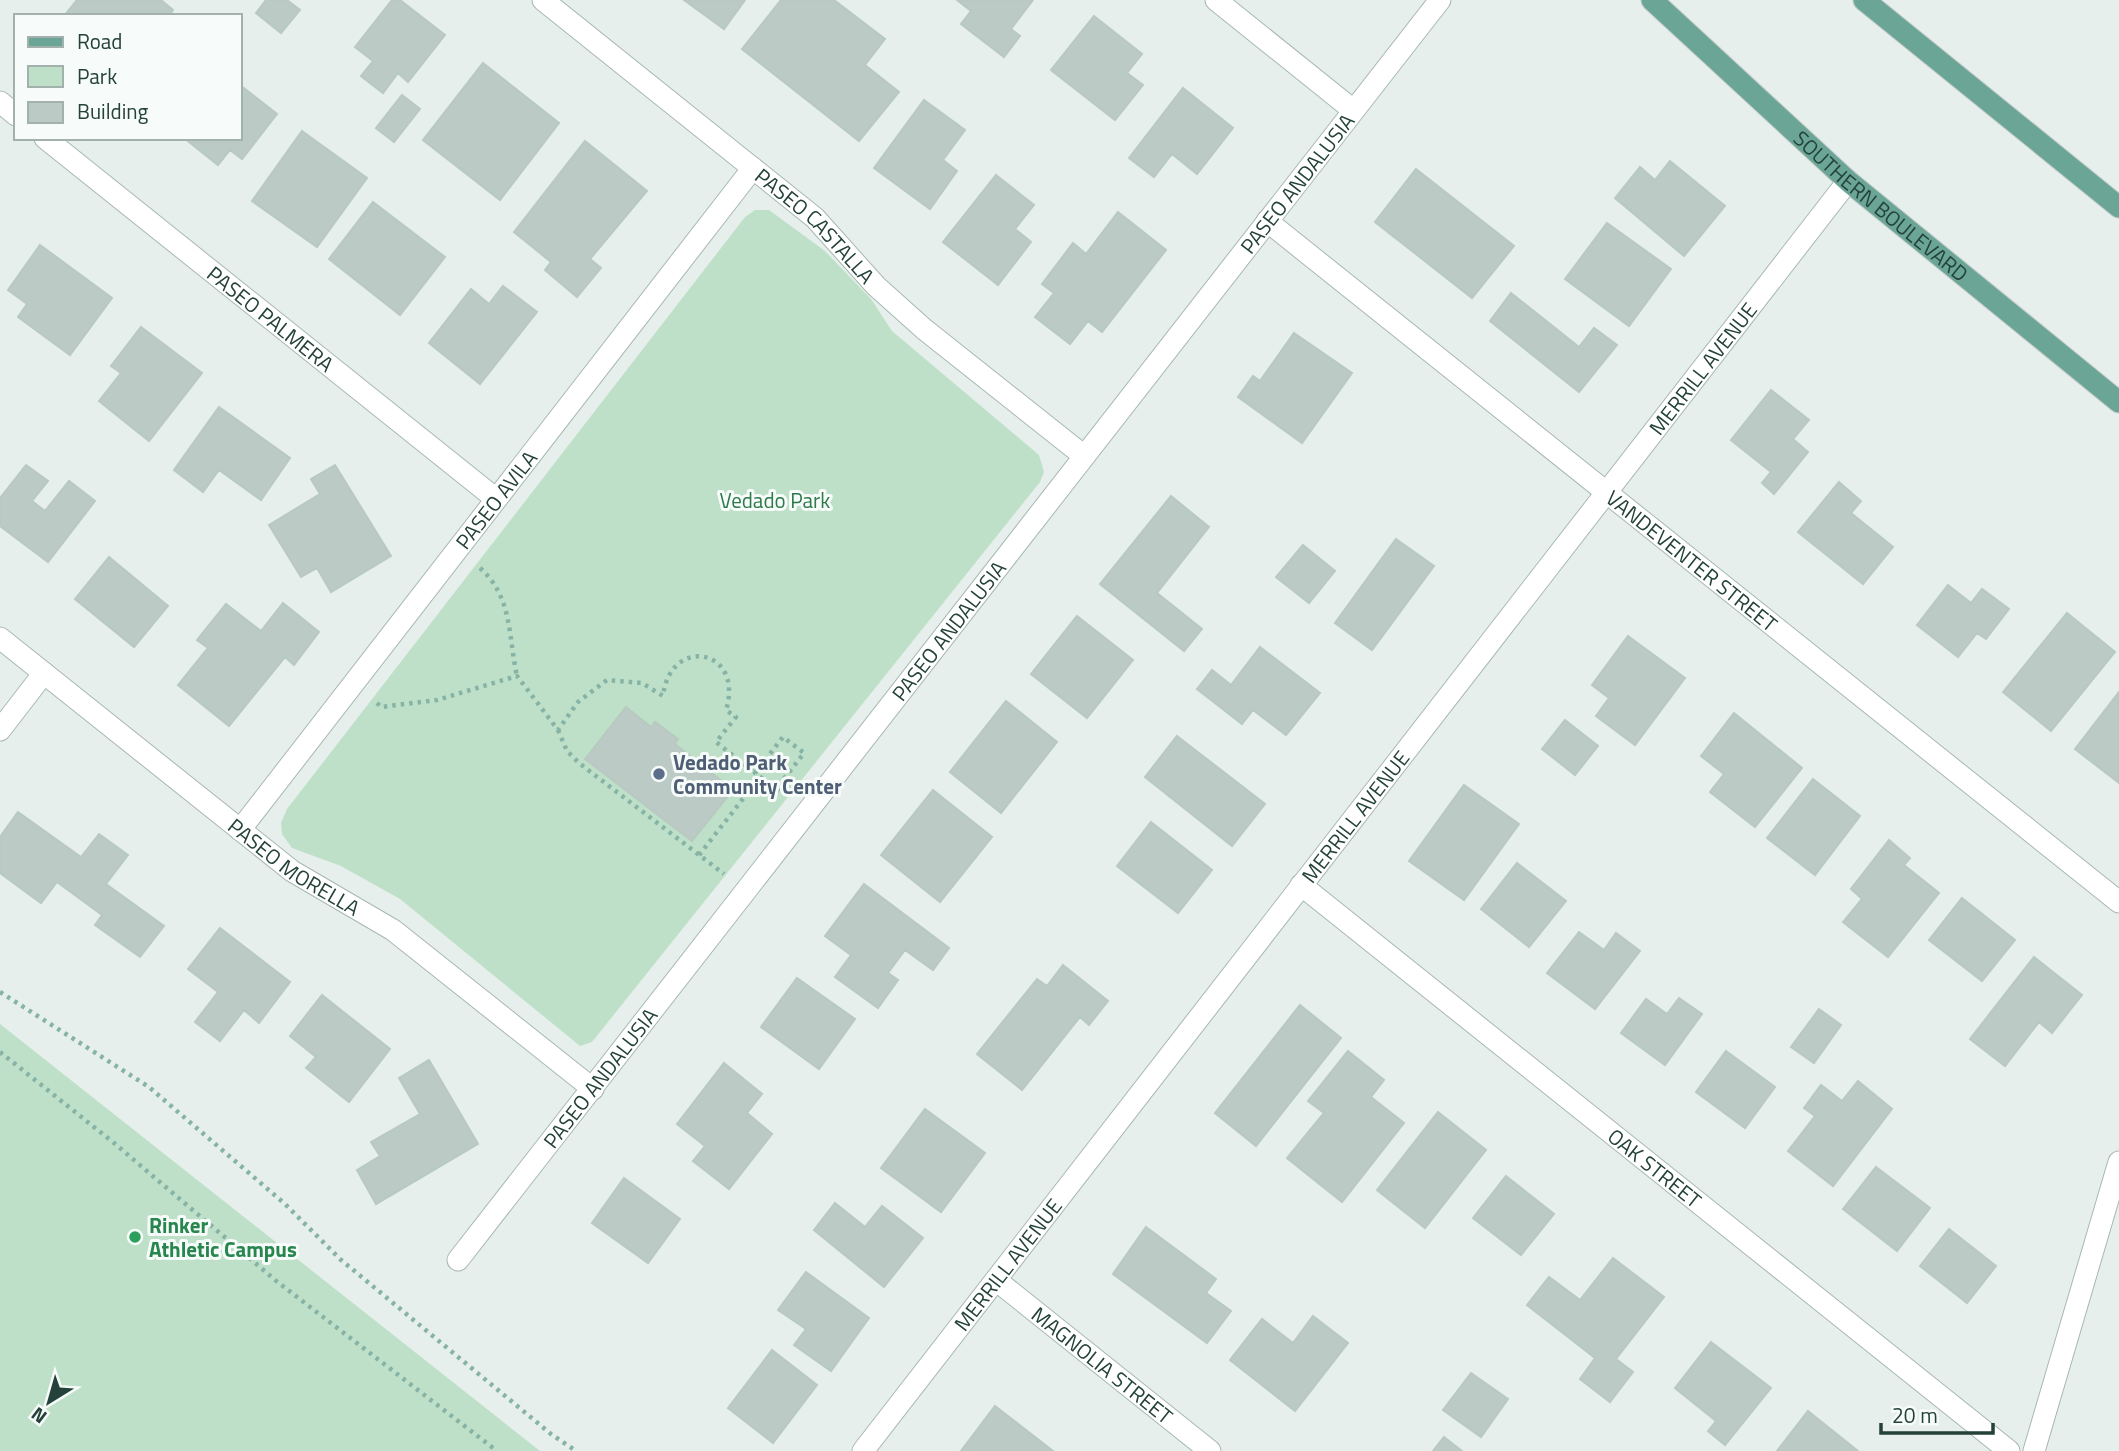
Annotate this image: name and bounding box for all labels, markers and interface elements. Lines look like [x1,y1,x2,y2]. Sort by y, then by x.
legend [14,14,242,140]
text: Road [77,25,122,57]
text: Park [77,60,117,92]
text: Building [77,95,149,127]
street label: PASEO ANDALUSIA [1232,106,1362,260]
street label: SOUTHERN BOULEVARD [1787,123,1975,289]
street label: PASEO CASTALLA [748,160,883,291]
street label: PASEO PALMERA [200,258,341,380]
street label: MERRILL AVENUE [1641,295,1764,442]
street label: PASEO AVILA [447,443,545,556]
street label: VANDEVENTER STREET [1599,482,1785,639]
park label: Vedado Park [720,484,830,516]
street label: PASEO ANDALUSIA [884,553,1014,708]
street label: MERRILL AVENUE [1293,743,1417,890]
place label: Vedado Park Community Center [673,746,842,802]
marker: Vedado Park Community Center [651,766,667,782]
street label: PASEO MORELLA [221,810,367,924]
street label: PASEO ANDALUSIA [535,1000,665,1155]
street label: OAK STREET [1601,1120,1709,1215]
street label: MERRILL AVENUE [946,1191,1069,1338]
place label: Rinker Athletic Campus [149,1209,297,1265]
marker: Rinker Athletic Campus [127,1229,143,1245]
street label: MAGNOLIA STREET [1025,1298,1180,1431]
north arrow [14,1367,84,1437]
scale bar [1881,1392,1993,1436]
text: 20 m [1892,1399,1938,1431]
text: N [24,1400,52,1432]

